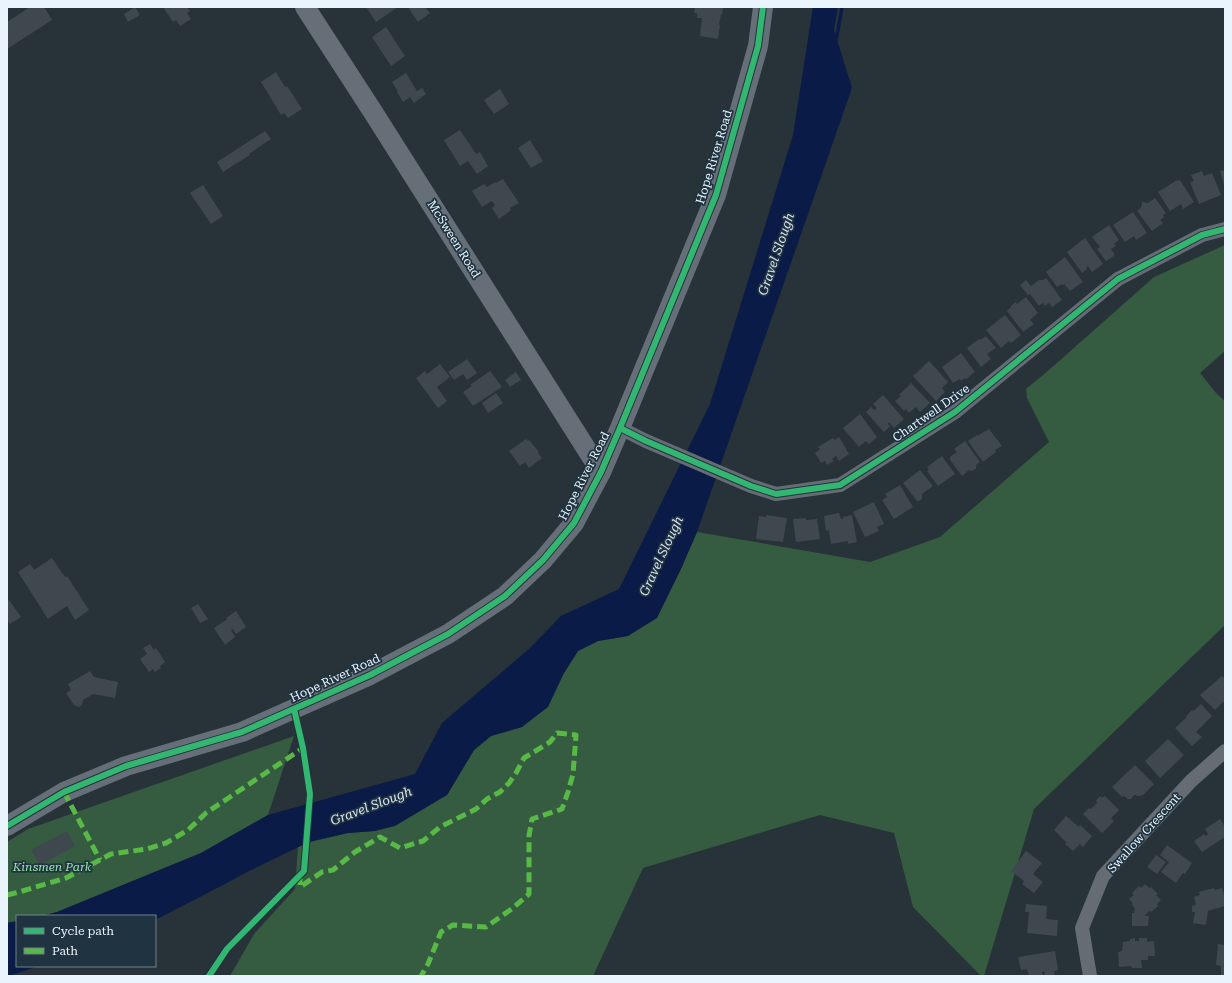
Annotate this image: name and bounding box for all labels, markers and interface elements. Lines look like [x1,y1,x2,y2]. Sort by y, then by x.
street label: Hope River Road [693,108,735,206]
street label: McSween Road [425,198,484,281]
water label: Gravel Slough [755,211,797,297]
street label: Chartwell Drive [890,381,972,445]
street label: Hope River Road [556,429,613,523]
water label: Gravel Slough [636,514,686,598]
street label: Hope River Road [288,651,382,705]
water label: Gravel Slough [328,784,414,828]
street label: Swallow Crescent [1105,790,1184,876]
park label: Kinsmen Park [12,860,92,874]
legend [16,915,156,967]
text: Cycle path [52,924,114,938]
text: Path [52,944,78,958]

